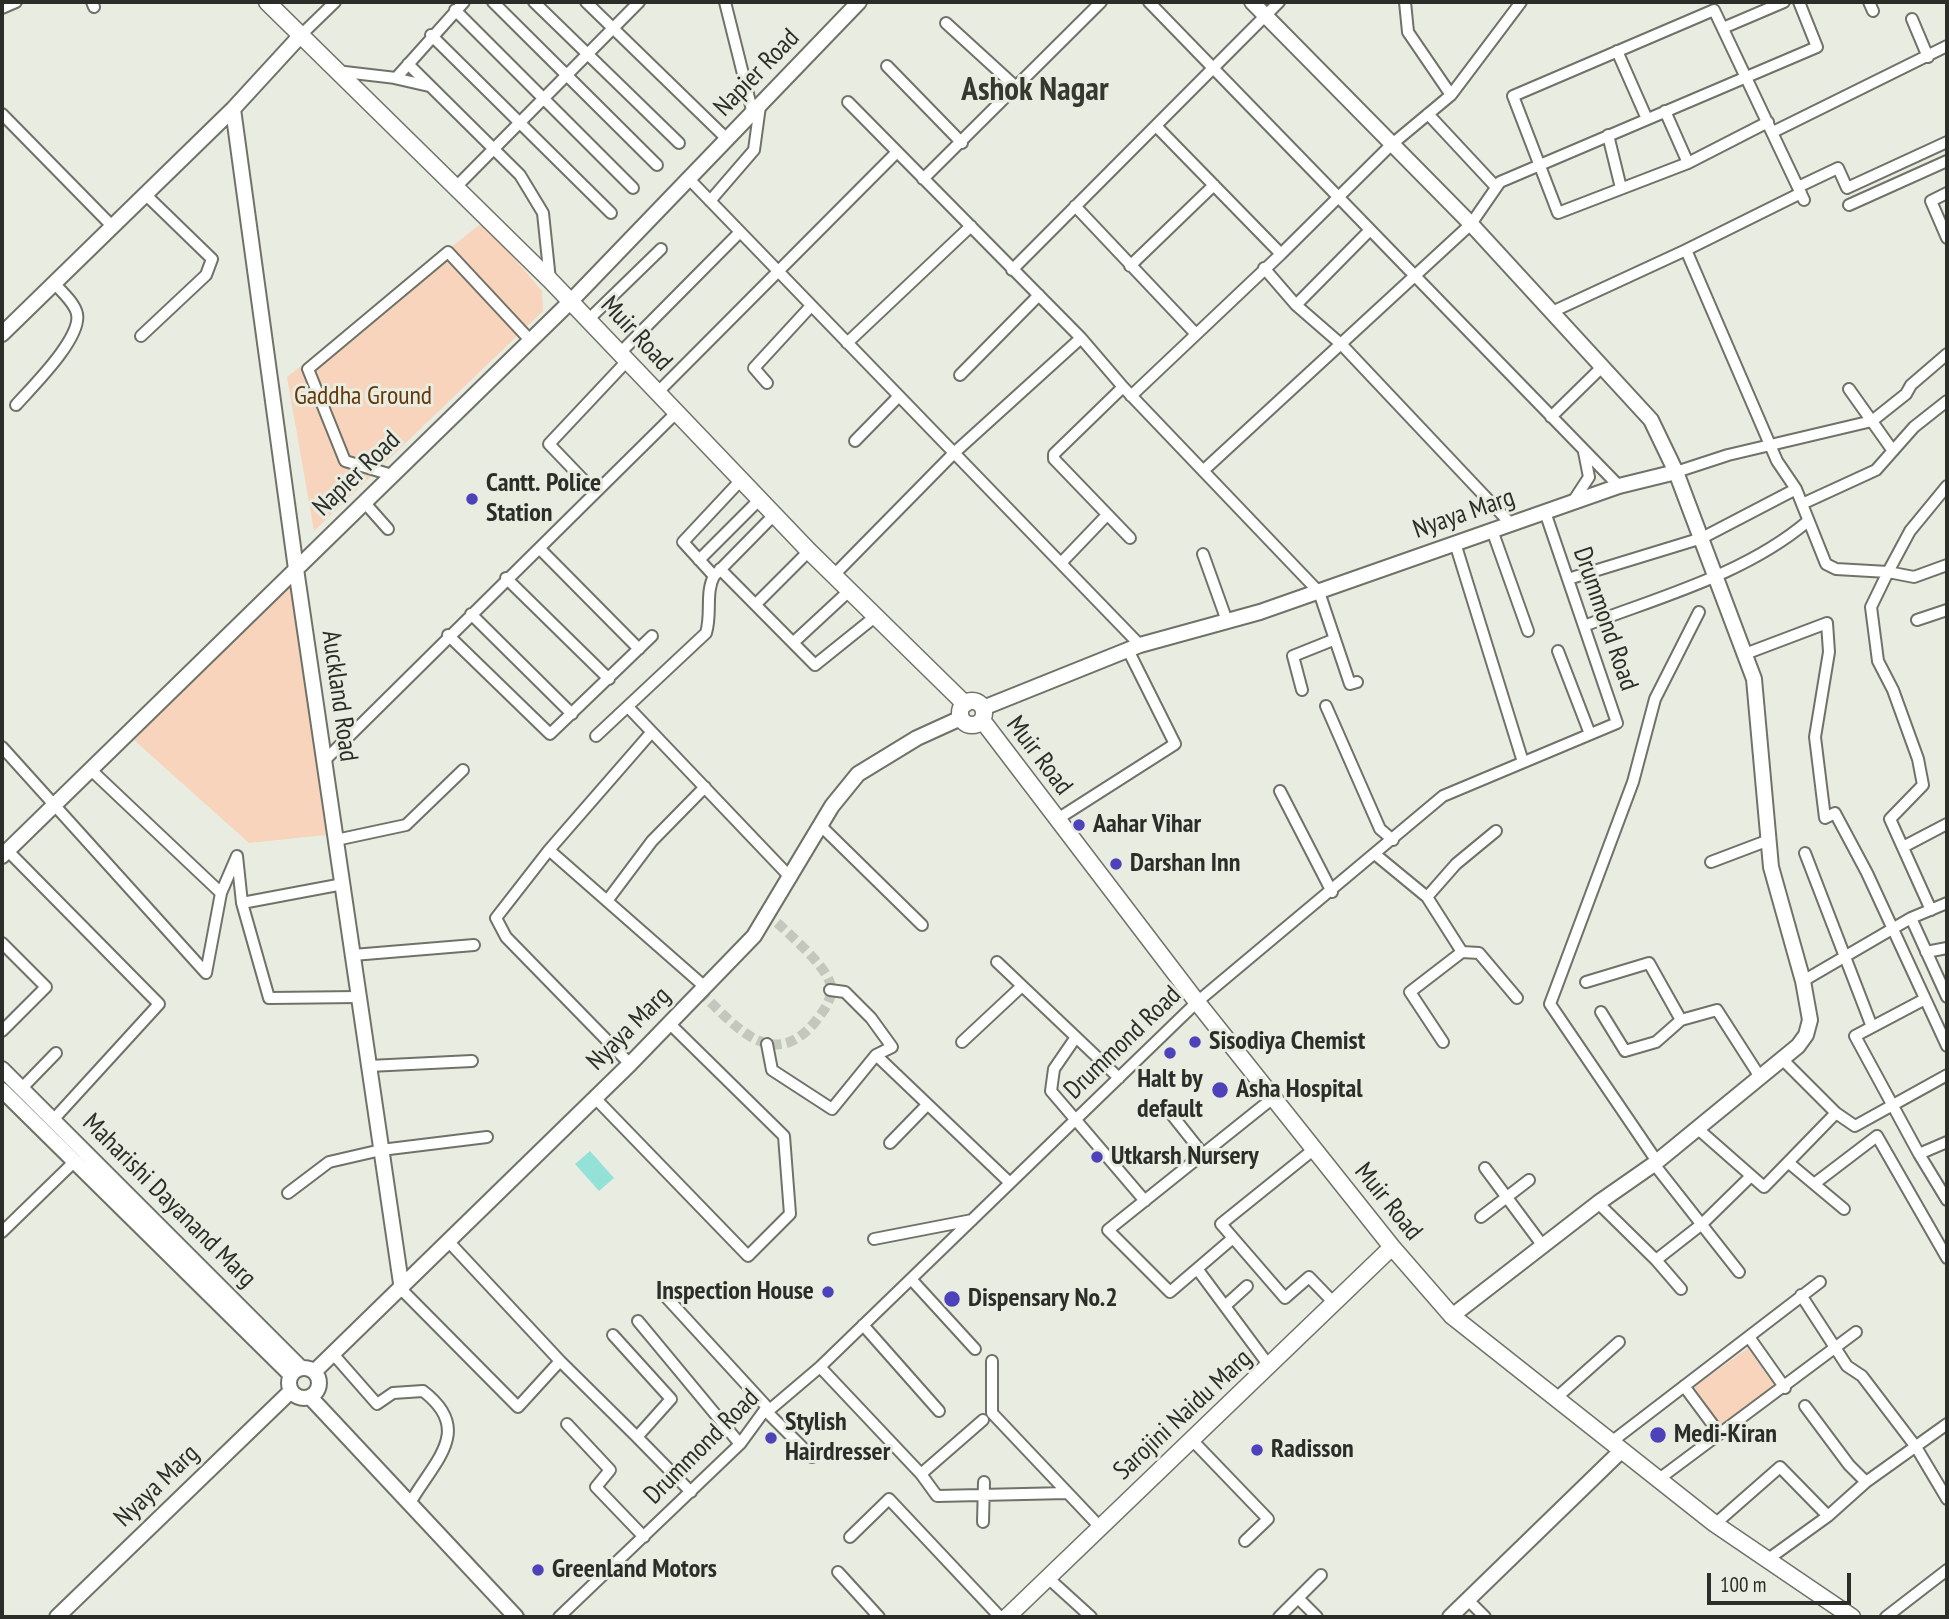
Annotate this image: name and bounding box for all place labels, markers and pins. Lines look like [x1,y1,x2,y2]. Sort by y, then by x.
place label: Cantt. Police Station [486,468,601,530]
marker: Cantt. Police Station [464,491,480,507]
place label: Aahar Vihar [1093,809,1201,841]
marker: Aahar Vihar [1071,817,1087,833]
place label: Darshan Inn [1130,848,1240,880]
marker: Darshan Inn [1108,856,1124,872]
place label: Sisodiya Chemist [1209,1026,1365,1058]
marker: Sisodiya Chemist [1187,1034,1203,1050]
marker: Halt by default [1162,1045,1178,1061]
place label: Halt by default [1137,1064,1203,1126]
place label: Asha Hospital [1236,1074,1362,1106]
marker: Asha Hospital [1210,1080,1230,1100]
place label: Utkarsh Nursery [1111,1141,1259,1173]
marker: Utkarsh Nursery [1089,1149,1105,1165]
place label: Inspection House [656,1276,814,1308]
place label: Dispensary No.2 [968,1283,1118,1315]
marker: Inspection House [820,1284,836,1300]
marker: Dispensary No.2 [942,1289,962,1309]
place label: Stylish Hairdresser [785,1407,890,1468]
place label: Medi-Kiran [1674,1419,1777,1451]
marker: Medi-Kiran [1648,1425,1668,1445]
marker: Stylish Hairdresser [763,1430,779,1446]
place label: Radisson [1271,1434,1354,1466]
marker: Radisson [1249,1442,1265,1458]
place label: Greenland Motors [552,1554,717,1586]
marker: Greenland Motors [530,1562,546,1578]

